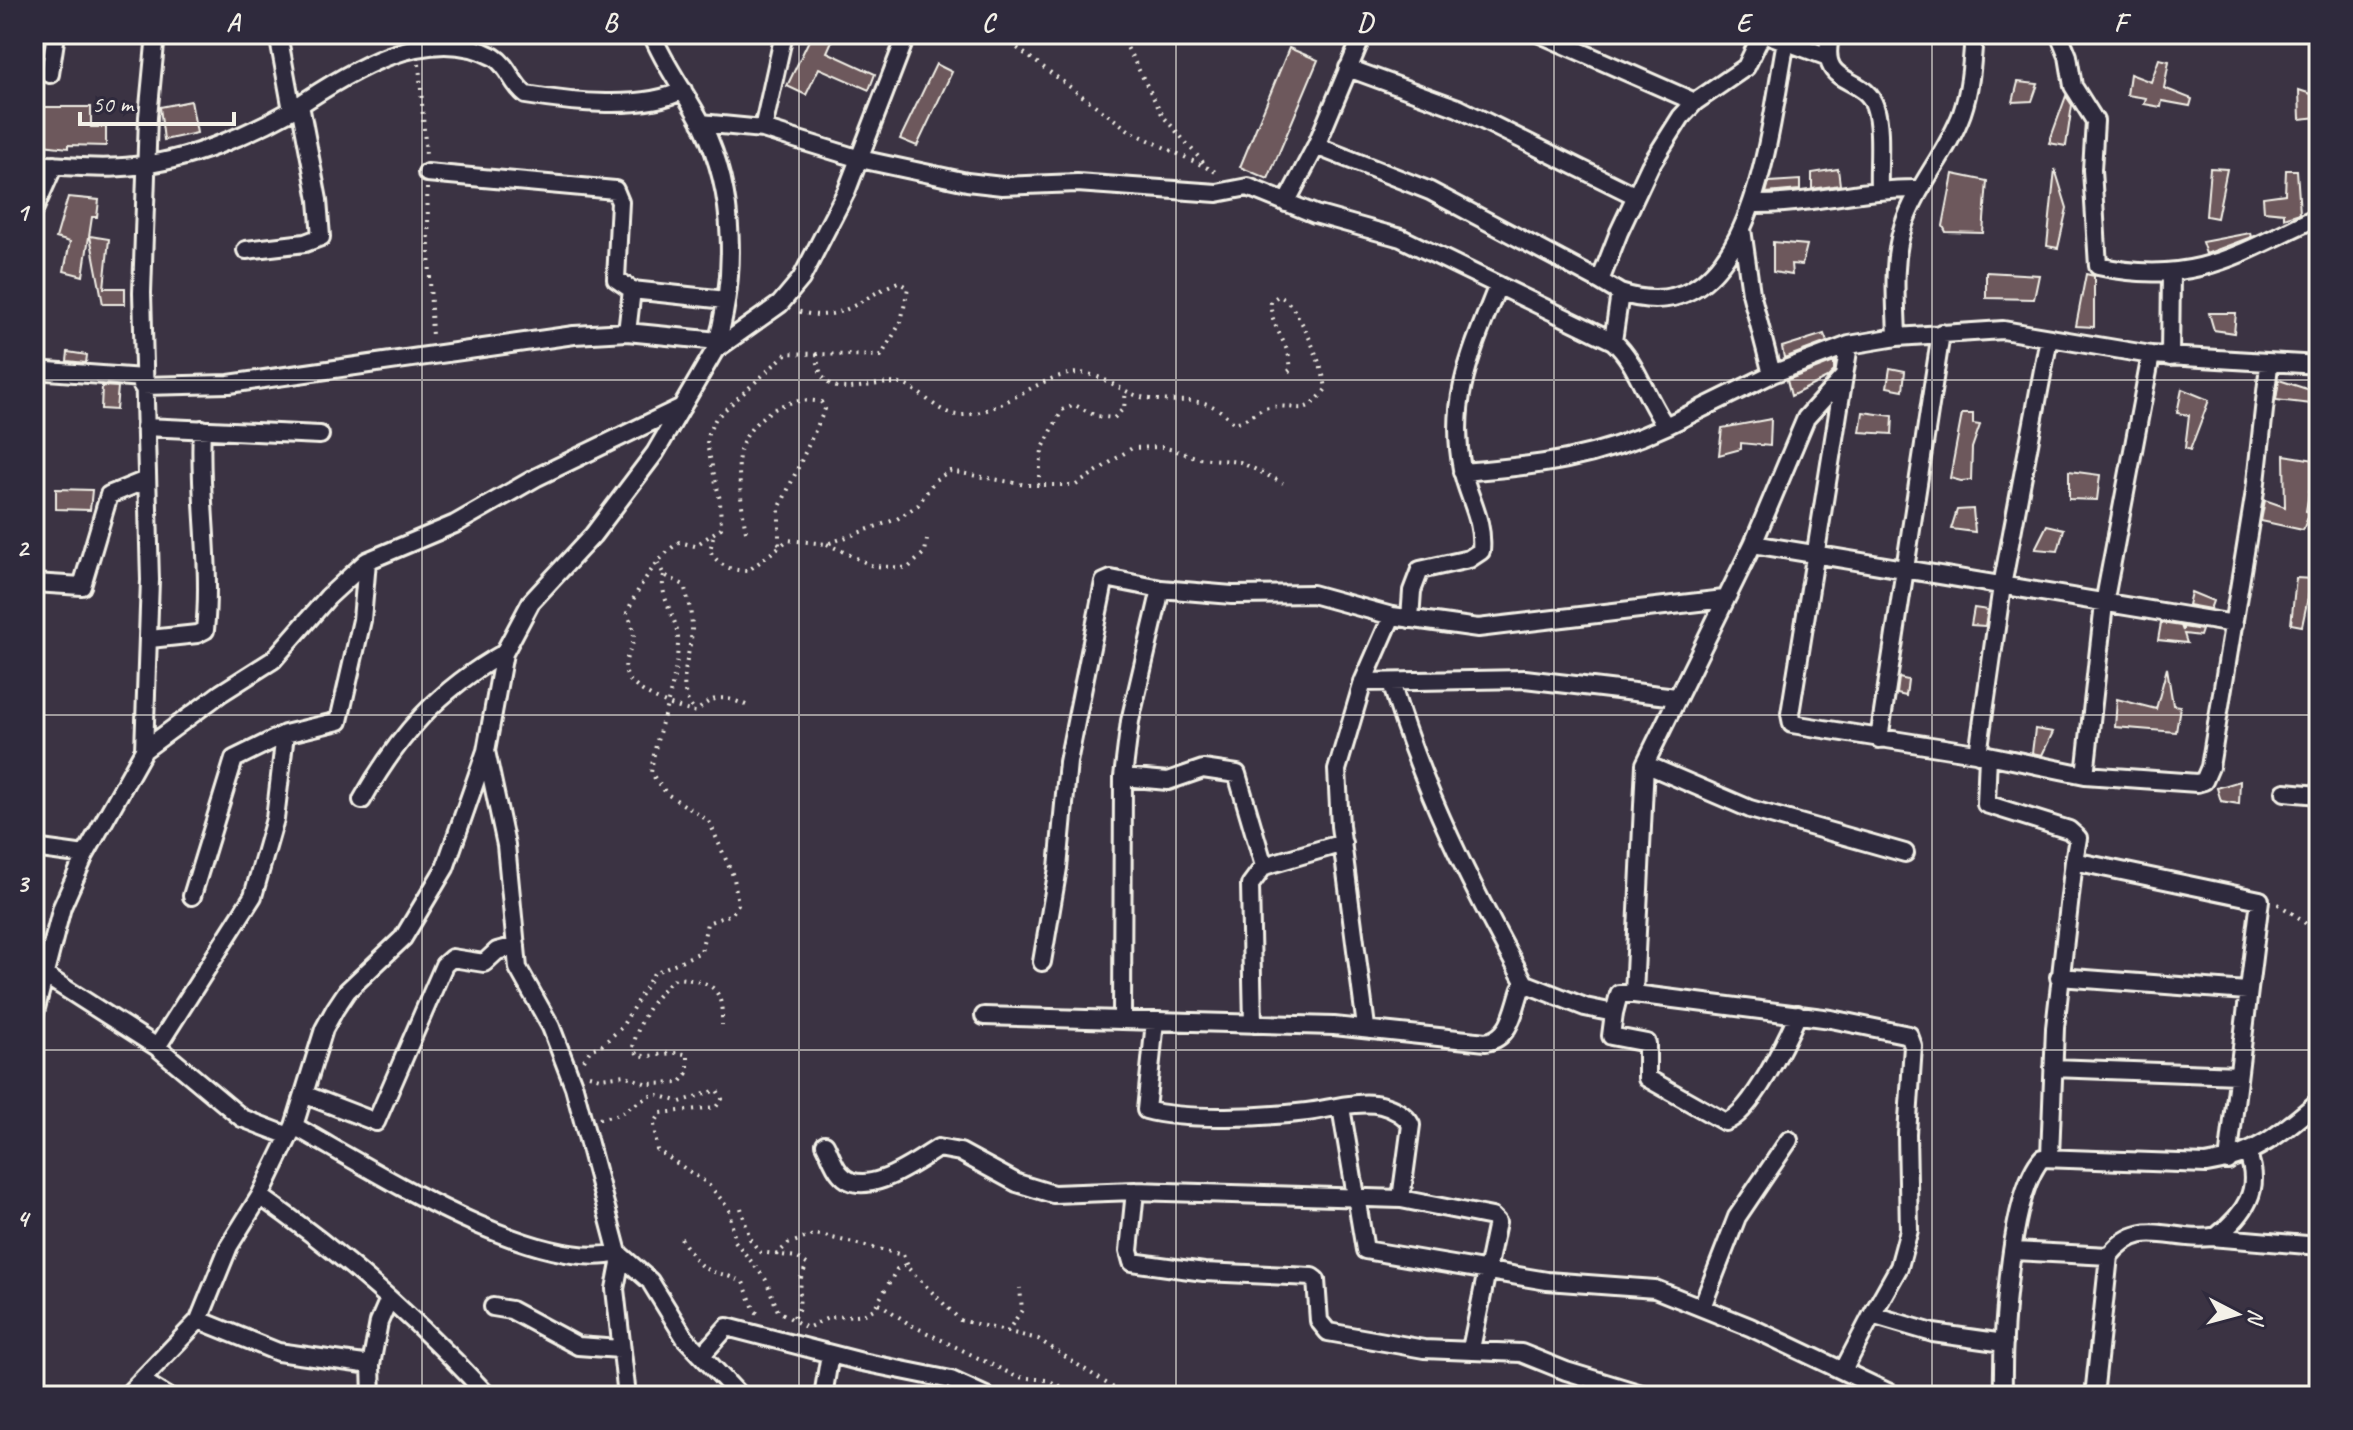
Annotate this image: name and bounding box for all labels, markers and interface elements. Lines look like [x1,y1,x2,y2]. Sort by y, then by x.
text: A [226,6,241,39]
text: B [603,6,619,39]
text: C [982,6,998,39]
text: D [1357,6,1375,39]
text: E [1736,6,1754,39]
text: F [2114,6,2132,39]
scale bar [80,76,234,126]
text: 50 m [92,89,135,119]
text: 1 [16,196,31,229]
text: 2 [16,531,30,564]
text: 3 [16,867,30,900]
text: 4 [16,1202,31,1235]
north arrow [2197,1274,2277,1354]
text: N [2241,1308,2271,1328]

